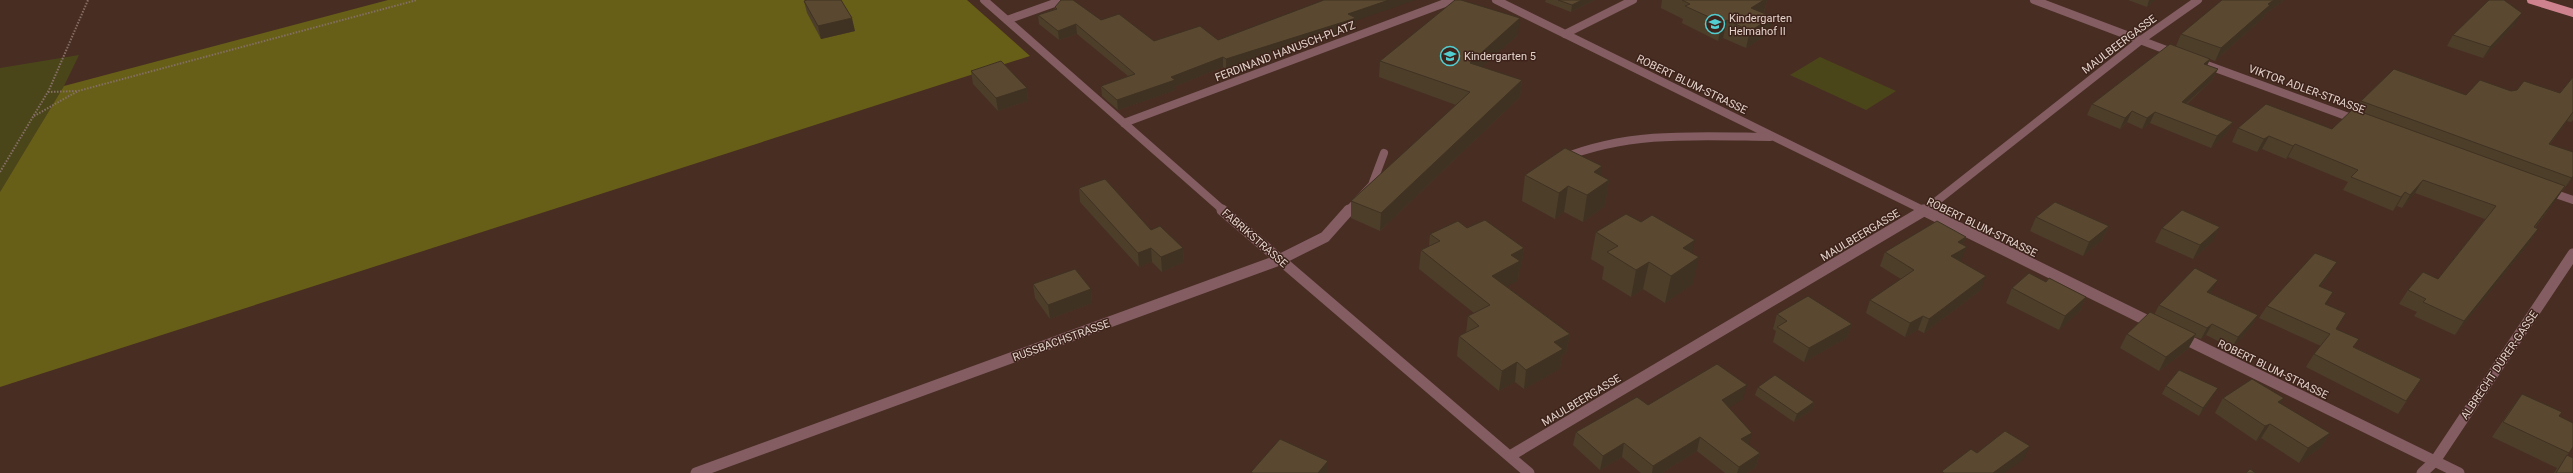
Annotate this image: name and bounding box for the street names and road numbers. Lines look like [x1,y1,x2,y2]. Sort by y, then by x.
street label: MAULBEERGASSE [2079,12,2159,77]
street label: FERDINAND HANUSCH-PLATZ [1213,18,1358,84]
street label: ROBERT BLUM-STRASSE [1634,52,1749,117]
street label: VIKTOR ADLER-STRASSE [2247,62,2367,117]
street label: ROBERT BLUM-STRASSE [1924,195,2039,260]
street label: FABRIKSTRASSE [1219,206,1290,270]
street label: MAULBEERGASSE [1818,207,1902,264]
street label: ALBRECHT DÜRER-GASSE [2458,309,2541,422]
street label: RUSSBACHSTRASSE [1011,317,1111,364]
street label: ROBERT BLUM-STRASSE [2215,337,2330,402]
street label: MAULBEERGASSE [1539,372,1623,429]

